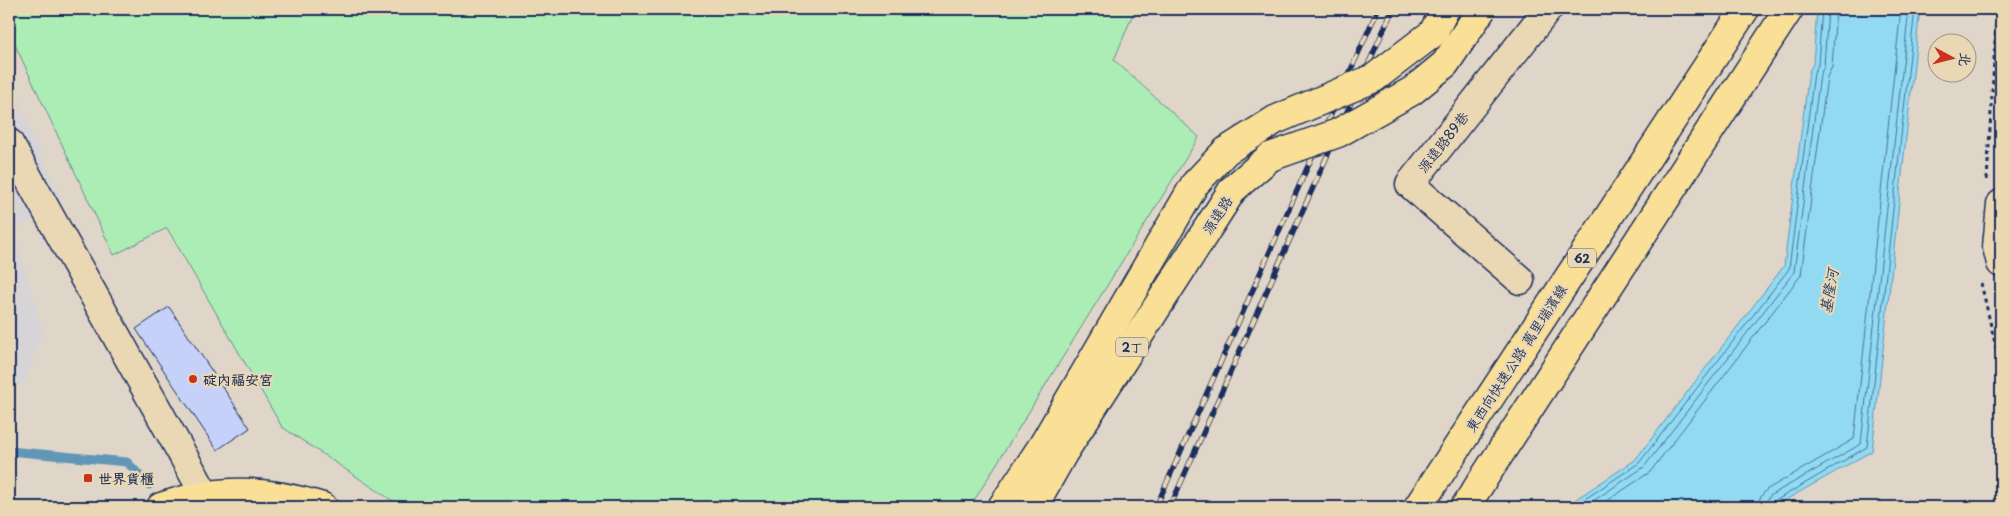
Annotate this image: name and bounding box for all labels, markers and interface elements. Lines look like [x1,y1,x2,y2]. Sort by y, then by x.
north arrow [1928,32,1978,82]
text: 北 [1954,51,1977,68]
street label: 源遠路89巷 [1412,106,1474,177]
street label: 源遠路 [1197,192,1237,238]
road number: 62 [1568,248,1596,268]
water label: 基隆河 [1813,264,1844,315]
street label: 東西向快速公路 萬里瑞濱線 [1460,280,1572,436]
road number: 2丁 [1116,338,1148,357]
place label: 碇內福安宮 [203,369,273,390]
marker: 碇內福安宮 [187,373,199,385]
place label: 世界貨櫃 [98,468,154,489]
marker: 世界貨櫃 [82,472,94,484]

